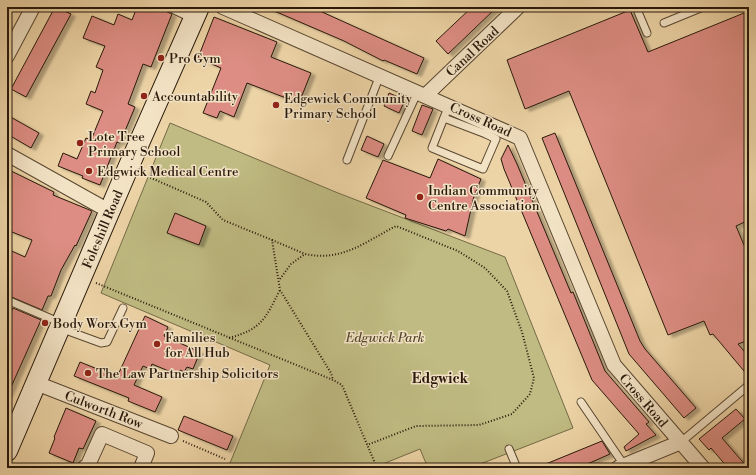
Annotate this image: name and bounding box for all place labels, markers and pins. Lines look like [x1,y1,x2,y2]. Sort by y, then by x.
place label: Pro Gym [169,51,221,67]
marker: Pro Gym [156,53,166,63]
place label: Accountability [151,89,239,105]
marker: Accountability [139,91,149,101]
place label: Edgewick Community Primary School [284,91,413,122]
marker: Edgewick Community Primary School [271,100,281,110]
place label: Lote Tree Primary School [88,129,180,160]
marker: Lote Tree Primary School [75,138,85,148]
place label: Edgwick Medical Centre [97,164,239,180]
marker: Edgwick Medical Centre [84,166,94,176]
place label: Indian Community Centre Association [428,183,540,214]
marker: Indian Community Centre Association [415,192,425,202]
place label: Body Worx Gym [52,316,147,332]
marker: Body Worx Gym [40,318,50,328]
place label: Families for All Hub [165,330,230,361]
marker: Families for All Hub [152,339,162,349]
place label: The Law Partnership Solicitors [96,366,279,382]
marker: The Law Partnership Solicitors [83,368,93,378]

